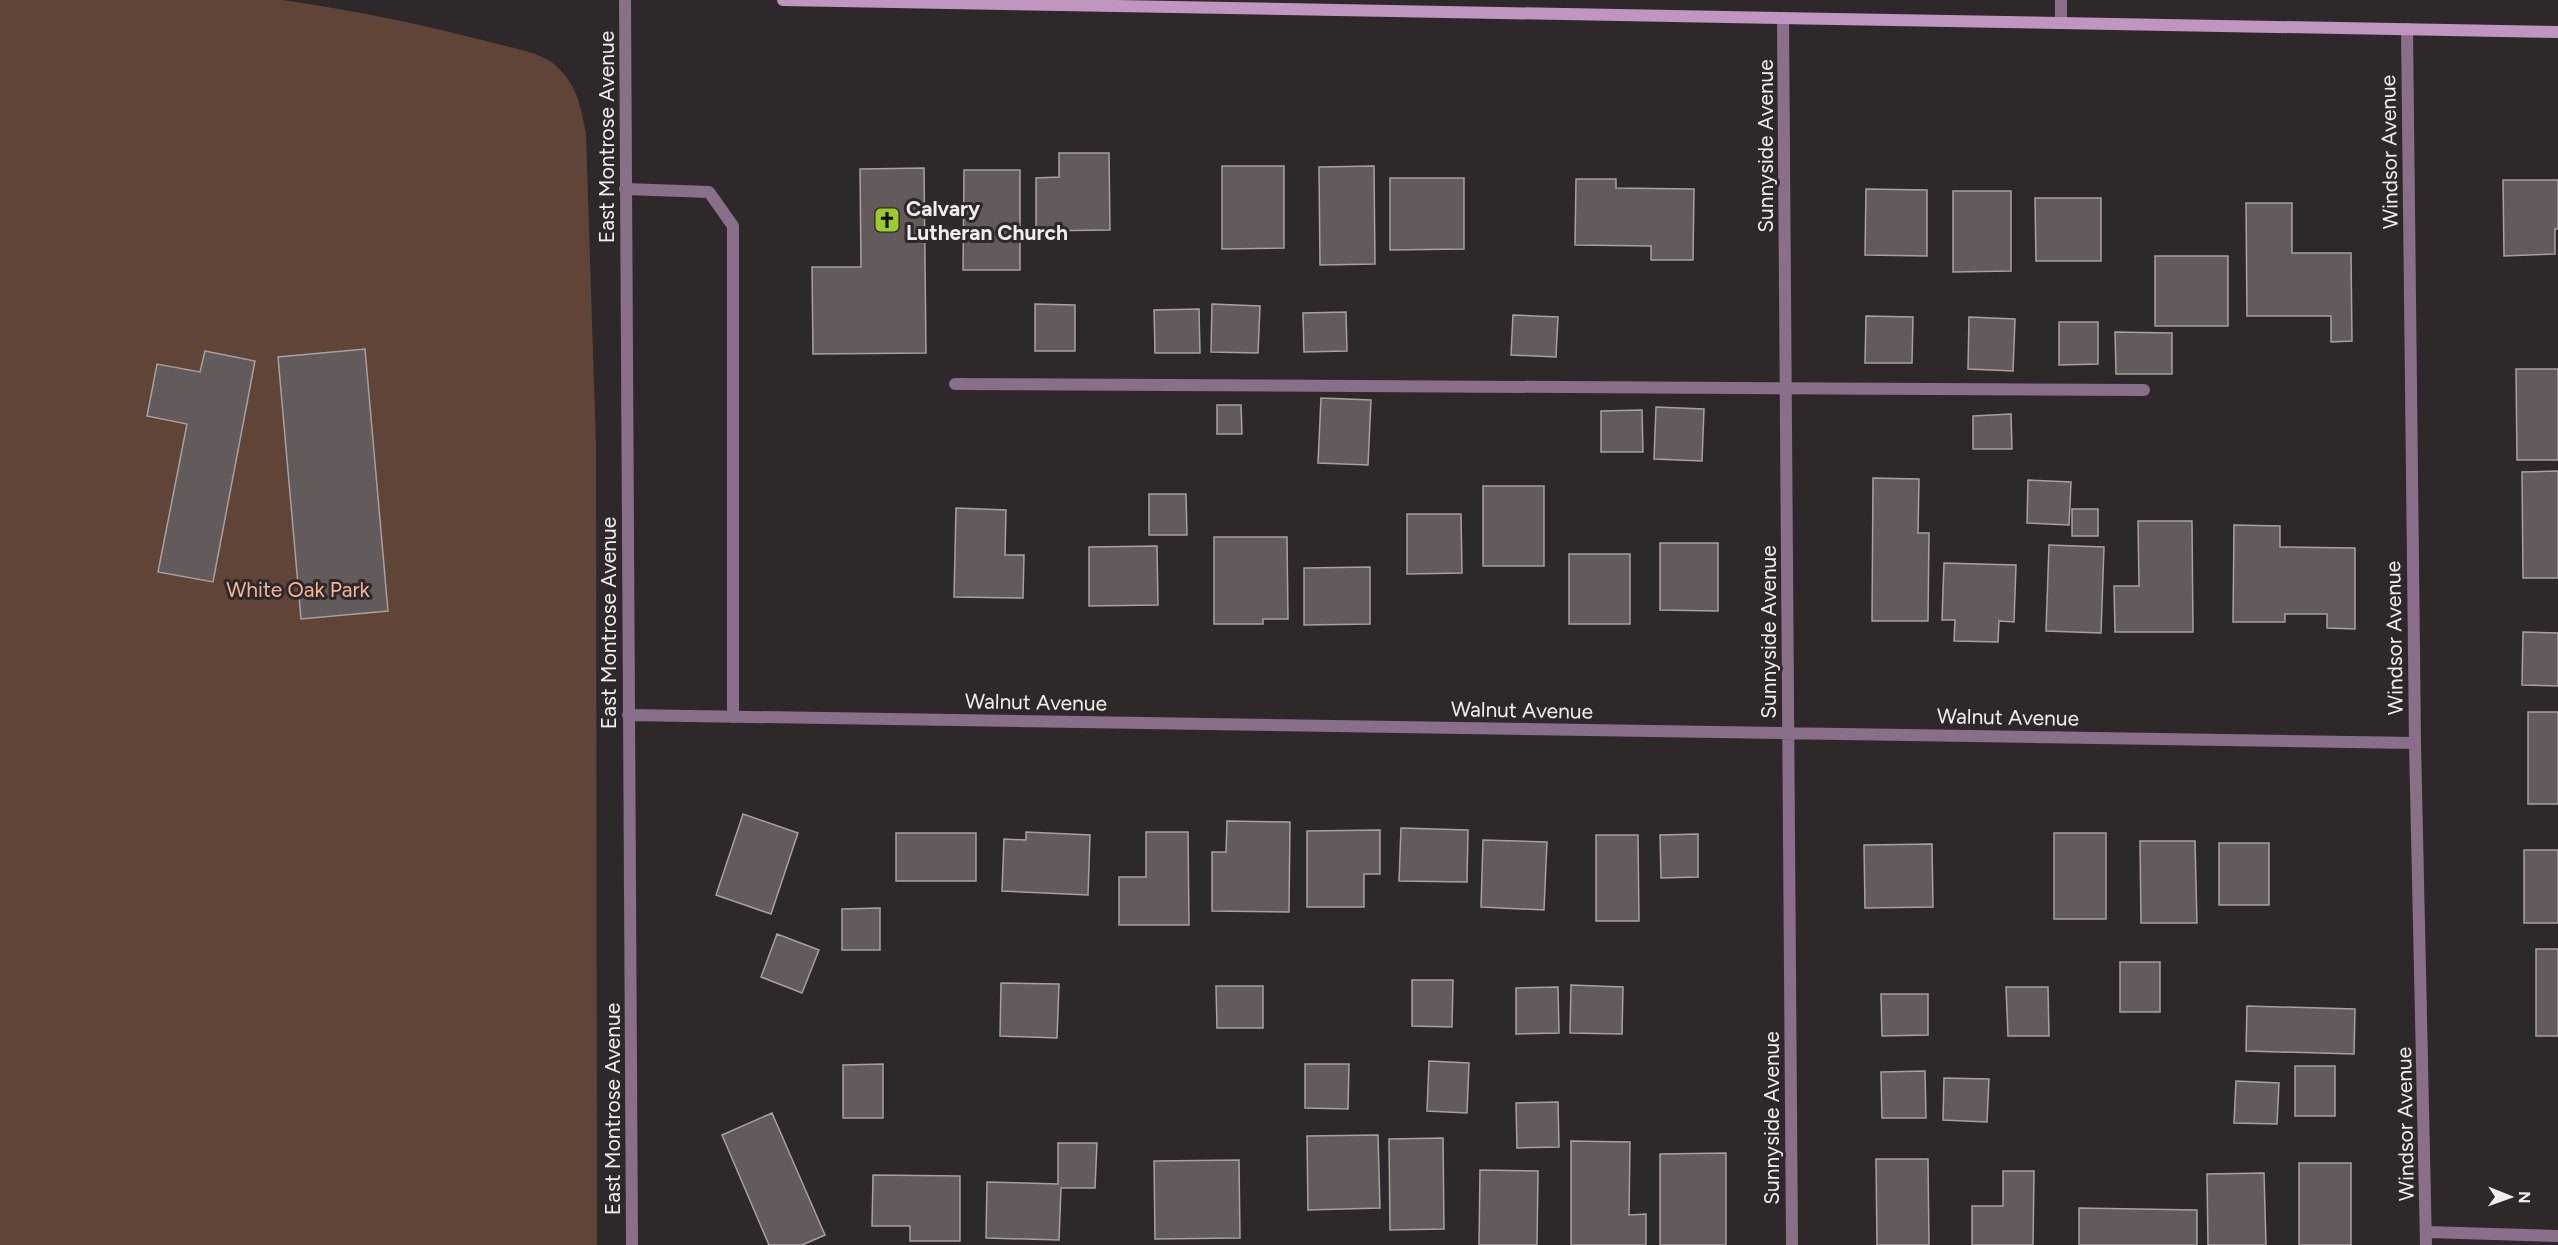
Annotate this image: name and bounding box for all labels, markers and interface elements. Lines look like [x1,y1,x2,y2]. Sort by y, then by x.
street label: East Montrose Avenue [594,31,619,243]
street label: Sunnyside Avenue [1753,59,1778,233]
street label: Windsor Avenue [2375,75,2403,229]
place label: Calvary Lutheran Church [906,196,1068,245]
church icon: Calvary Lutheran Church [872,205,902,235]
street label: East Montrose Avenue [596,517,621,729]
street label: Sunnyside Avenue [1756,545,1781,719]
street label: Windsor Avenue [2380,561,2408,715]
park label: White Oak Park [226,577,371,602]
street label: Walnut Avenue [965,688,1107,716]
street label: Walnut Avenue [1451,696,1593,724]
street label: Walnut Avenue [1937,703,2079,731]
street label: East Montrose Avenue [600,1003,625,1215]
street label: Sunnyside Avenue [1759,1031,1784,1205]
street label: Windsor Avenue [2391,1047,2419,1201]
north arrow [2480,1167,2540,1227]
text: N [2515,1191,2534,1204]

